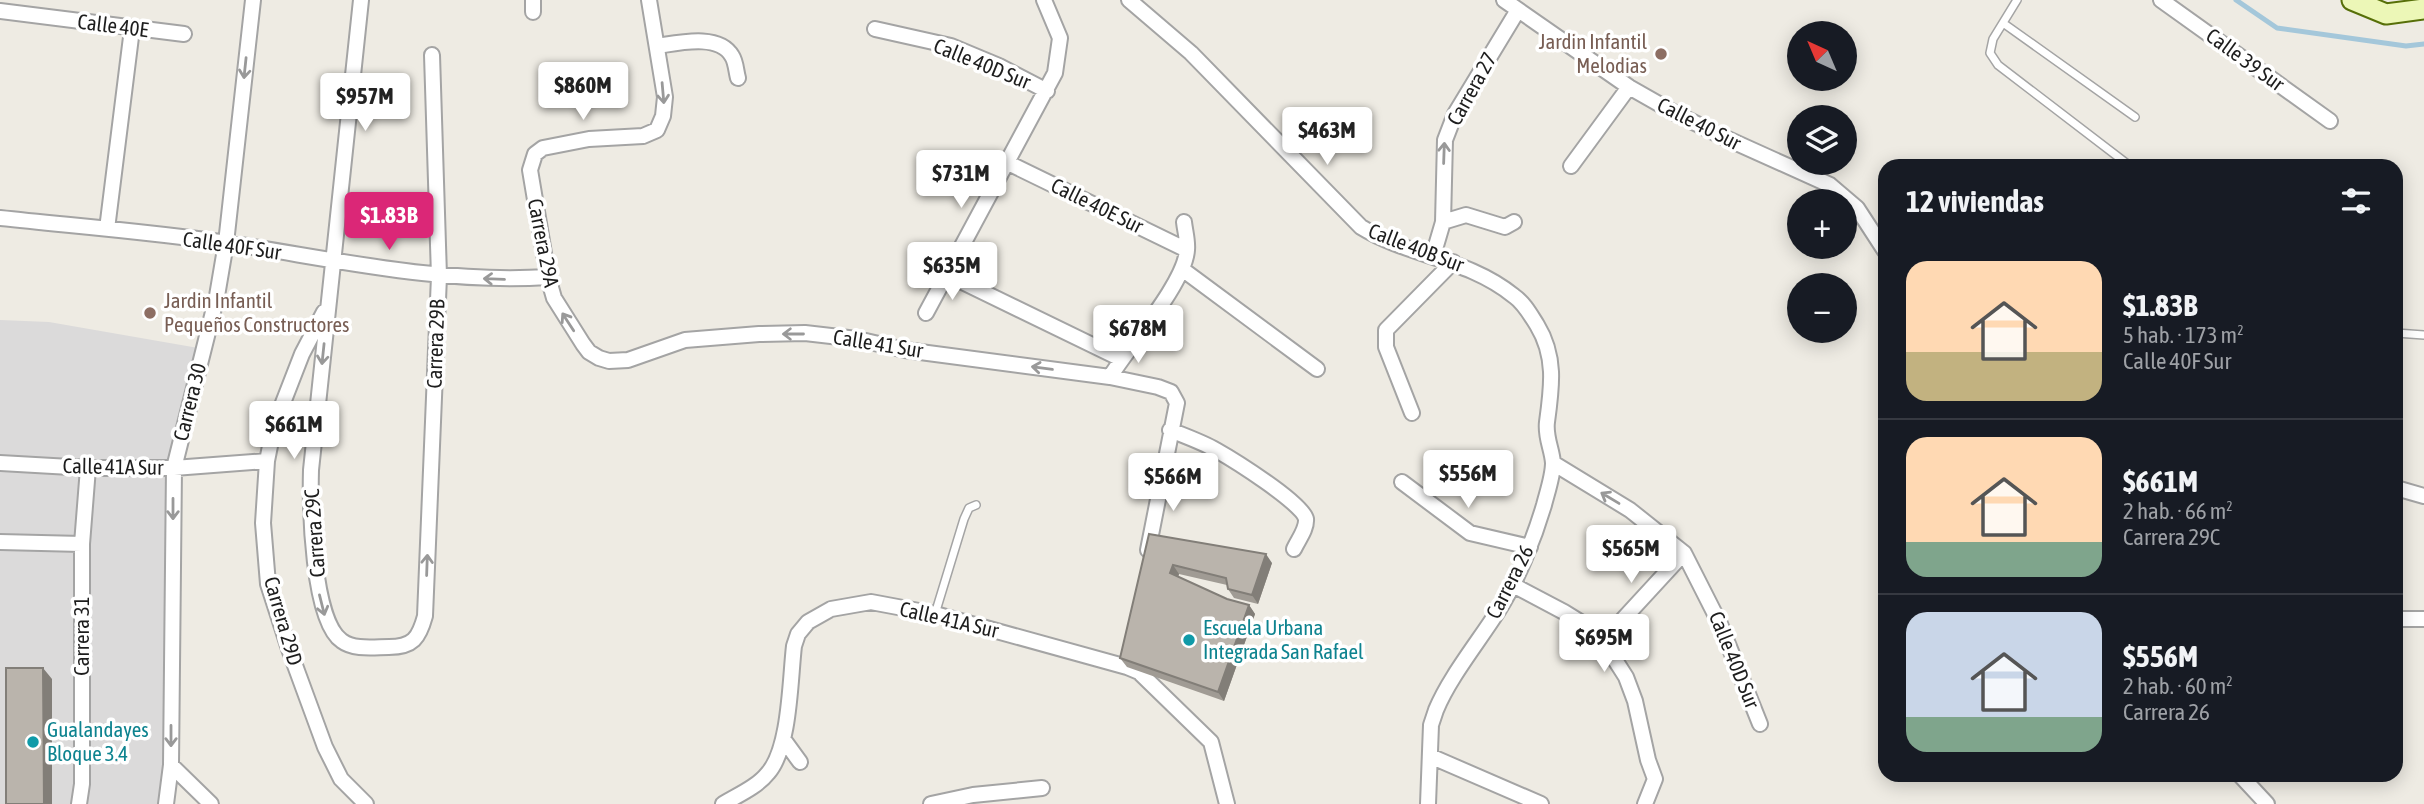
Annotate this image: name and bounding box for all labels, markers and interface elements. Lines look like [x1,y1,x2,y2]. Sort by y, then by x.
street label: Calle 40E [76,9,150,41]
north arrow [1787,21,1857,91]
map controls [1787,21,1857,343]
street label: Calle 39 Sur [2202,23,2290,96]
place label: Jardin Infantil Melodias [1539,29,1647,77]
street label: Calle 40D Sur [931,33,1035,94]
marker: Jardin Infantil Melodias [1653,46,1669,62]
street label: Carrera 27 [1441,48,1501,129]
one-way arrow [239,56,252,79]
pin: $860M [534,62,632,122]
text: $860M [554,72,612,98]
pin: $957M [316,74,414,133]
one-way arrow [657,81,670,104]
text: $957M [336,83,394,109]
street label: Calle 40 Sur [1654,92,1746,155]
button: layers [1787,105,1857,175]
pin: $463M [1278,108,1376,167]
text: $463M [1298,117,1356,143]
one-way arrow [1438,142,1451,165]
pin: $731M [912,150,1010,210]
text: $731M [932,160,990,186]
street label: Calle 40E Sur [1048,173,1148,238]
icon: filters [2337,182,2375,220]
text: 12 viviendas [1906,184,2044,218]
button: + [1787,189,1857,259]
pin: $1.83B [332,192,446,252]
street label: Carrera 29A [524,197,564,290]
text: $1.83B [360,202,418,228]
street label: Calle 40B Sur [1365,218,1468,277]
street label: Calle 40F Sur [182,226,284,264]
pin: $635M [903,243,1001,302]
text: $635M [923,252,981,278]
one-way arrow [482,273,505,286]
button: − [1787,273,1857,343]
place label: Jardin Infantil Pequeños Constructores [164,288,349,336]
text: $1.83B [2123,288,2197,322]
icon: home [1962,289,2046,373]
street label: Carrera 29B [421,299,449,389]
marker: Jardin Infantil Pequeños Constructores [142,305,158,321]
pin: $678M [1089,306,1187,365]
one-way arrow [560,312,574,332]
text: $678M [1109,315,1167,341]
text: 5 hab. · 173 m² [2123,322,2244,348]
street label: Calle 41 Sur [832,324,925,362]
one-way arrow [782,327,805,340]
one-way arrow [316,342,329,365]
text: Calle 40F Sur [2123,348,2231,374]
street label: Carrera 30 [168,360,210,443]
one-way arrow [1031,361,1054,374]
pin: $661M [245,402,343,461]
text: $661M [265,411,323,437]
pin: $556M [1419,450,1517,510]
street label: Calle 41A Sur [63,453,164,479]
pin: $566M [1124,454,1222,513]
text: $556M [1439,460,1497,486]
text: $566M [1144,463,1202,489]
text: $661M [2123,464,2198,498]
icon: home [1962,465,2046,549]
street label: Carrera 29C [299,487,329,578]
one-way arrow [1600,491,1620,505]
one-way arrow [166,497,180,520]
text: 2 hab. · 66 m² [2123,498,2233,524]
text: Carrera 29C [2123,524,2220,550]
pin: $565M [1582,526,1680,585]
text: $565M [1602,535,1660,561]
street label: Carrera 26 [1480,541,1538,622]
one-way arrow [421,554,434,577]
street label: Carrera 29D [260,574,308,668]
one-way arrow [317,593,330,615]
street label: Carrera 31 [69,596,93,676]
street label: Calle 41A Sur [898,596,1002,642]
street label: Calle 40D Sur [1705,608,1765,712]
pin: $695M [1555,614,1653,674]
place label: Escuela Urbana Integrada San Rafael [1203,615,1364,663]
text: $695M [1575,624,1633,650]
marker: Escuela Urbana Integrada San Rafael [1181,632,1197,648]
text: $556M [2123,639,2198,673]
icon: home [1962,640,2046,724]
text: 2 hab. · 60 m² [2123,673,2233,699]
text: Carrera 26 [2123,699,2210,725]
place label: Gualandayes Bloque 3.4 [47,717,149,765]
one-way arrow [164,724,178,747]
marker: Gualandayes Bloque 3.4 [25,734,41,750]

